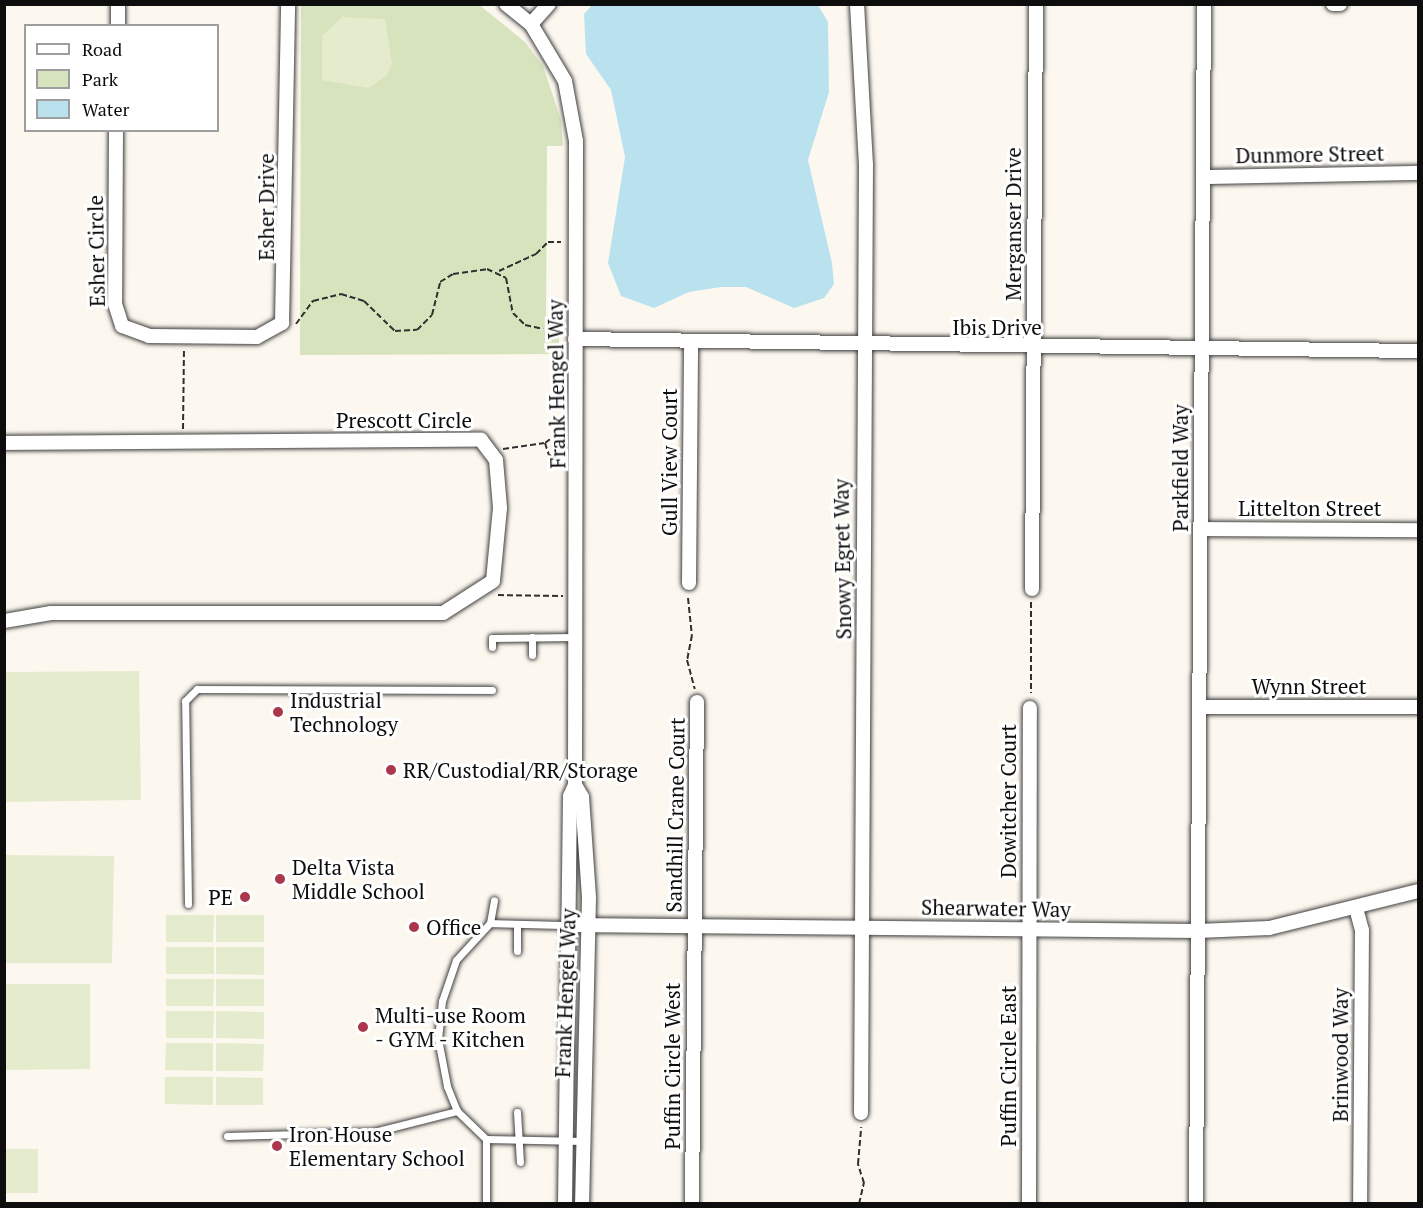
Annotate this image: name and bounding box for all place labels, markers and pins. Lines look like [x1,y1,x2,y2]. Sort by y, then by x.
place label: Industrial Technology [290,687,398,737]
marker: Industrial Technology [271,705,285,719]
place label: RR/Custodial/RR/Storage [403,757,638,783]
marker: RR/Custodial/RR/Storage [384,763,398,777]
place label: Delta Vista Middle School [292,854,425,904]
marker: Delta Vista Middle School [273,872,287,886]
place label: PE [208,884,233,910]
marker: PE [238,890,252,904]
place label: Office [426,914,481,940]
marker: Office [407,920,421,934]
place label: Multi-use Room - GYM - Kitchen [375,1002,527,1052]
marker: Multi-use Room - GYM - Kitchen [356,1020,370,1034]
place label: Iron House Elementary School [289,1121,465,1171]
marker: Iron House Elementary School [270,1139,284,1153]

